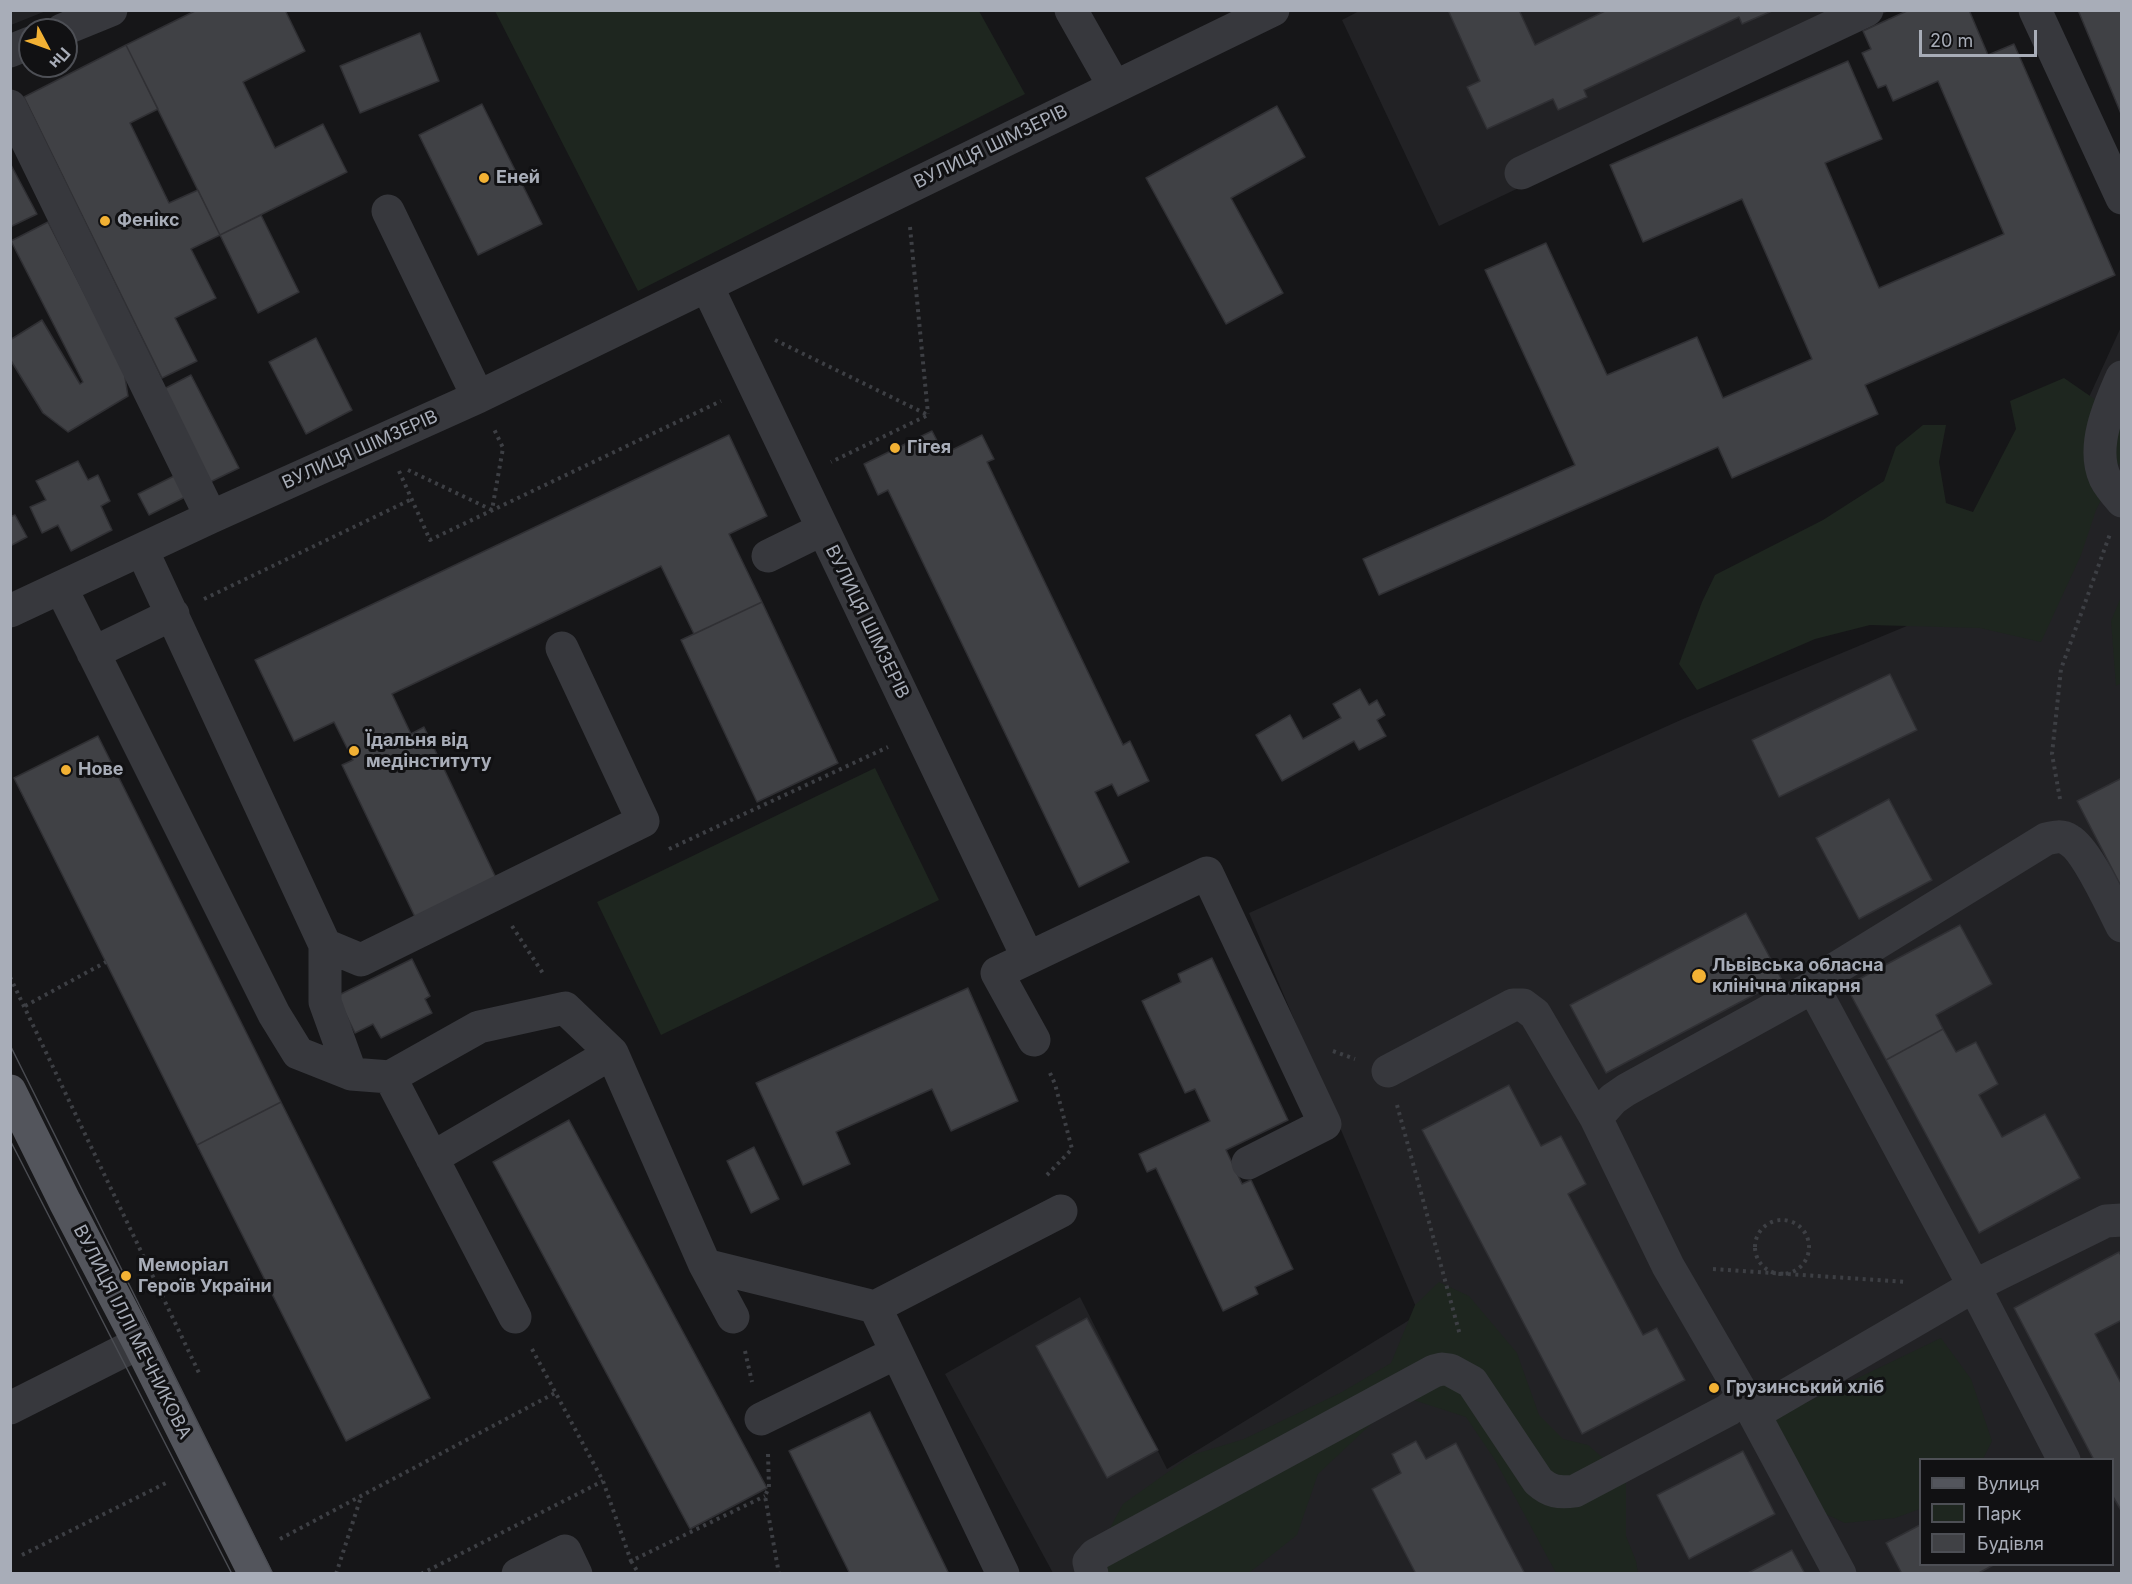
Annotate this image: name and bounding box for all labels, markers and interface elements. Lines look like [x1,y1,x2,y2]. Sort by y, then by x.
north arrow [18,18,78,78]
scale bar [1922,18,2040,56]
text: 20 m [1930,30,1973,51]
text: Пн [45,44,75,73]
street label: ВУЛИЦЯ ШІМЗЕРІВ [911,100,1071,194]
place label: Еней [496,167,540,189]
marker: Еней [477,171,491,185]
place label: Фенікс [117,210,180,232]
marker: Фенікс [98,214,112,228]
street label: ВУЛИЦЯ ШІМЗЕРІВ [279,406,441,494]
place label: Гігея [907,437,951,459]
marker: Гігея [888,441,902,455]
street label: ВУЛИЦЯ ШІМЗЕРІВ [820,542,914,702]
place label: Їдальня від медінституту [366,730,491,772]
marker: Їдальня від медінституту [347,744,361,758]
place label: Нове [78,759,124,781]
marker: Нове [59,763,73,777]
place label: Львівська обласна клінічна лікарня [1712,955,1884,998]
marker: Львівська обласна клінічна лікарня [1690,967,1708,985]
street label: ВУЛИЦЯ ІЛЛІ МЕЧНИКОВА [68,1221,196,1443]
place label: Меморіал Героїв України [138,1255,272,1298]
marker: Меморіал Героїв України [119,1269,133,1283]
place label: Грузинський хліб [1726,1377,1884,1399]
marker: Грузинський хліб [1707,1381,1721,1395]
legend [1919,1458,2114,1566]
text: Вулиця [1977,1473,2040,1494]
text: Парк [1977,1503,2021,1524]
text: Будівля [1977,1533,2044,1554]

